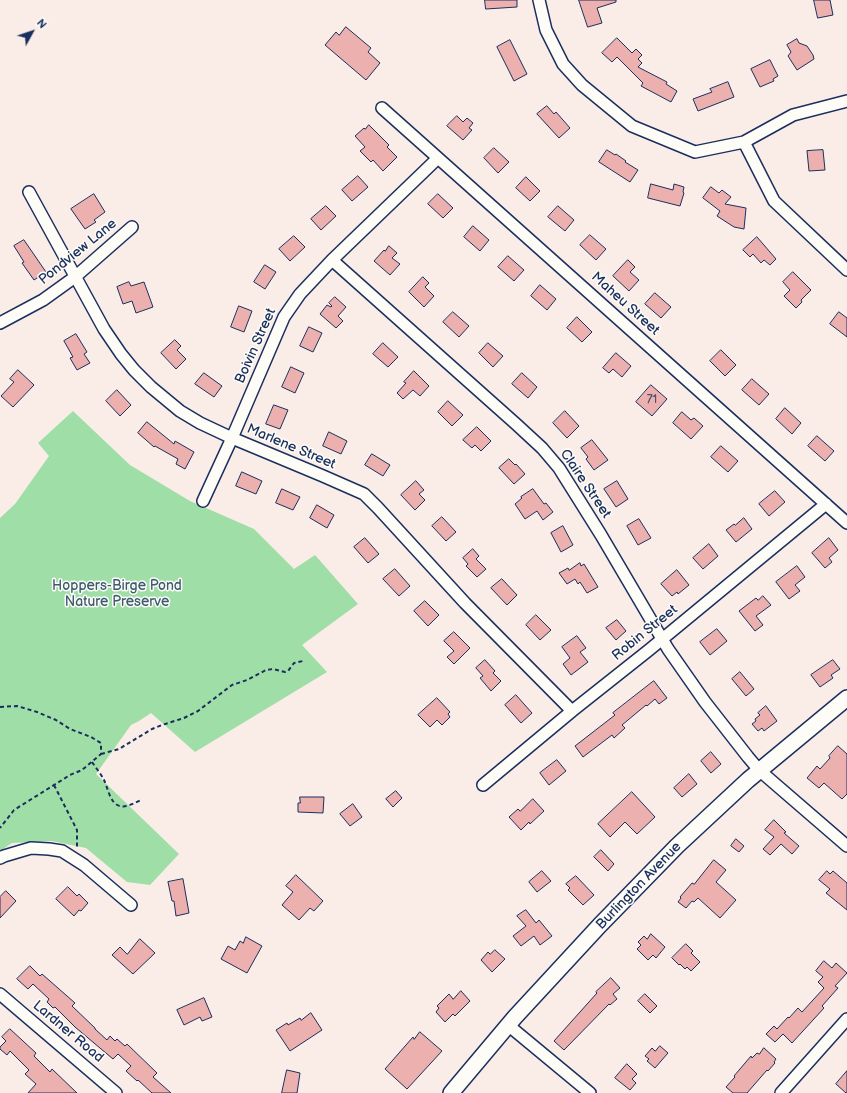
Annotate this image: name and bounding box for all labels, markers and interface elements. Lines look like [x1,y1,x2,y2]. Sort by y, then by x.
north arrow [12,12,52,52]
text: N [34,17,49,31]
street label: Pondview Lane [36,215,120,289]
street label: Maheu Street [587,269,663,339]
street label: Boivin Street [232,306,280,386]
house number: 71 [647,393,657,407]
street label: Marlene Street [244,421,338,473]
street label: Claire Street [556,446,614,522]
park label: Hoppers-Birge Pond Nature Preserve [52,578,182,610]
street label: Robin Street [609,602,681,664]
street label: Burlington Avenue [593,839,685,933]
street label: Lardner Road [29,998,107,1066]

